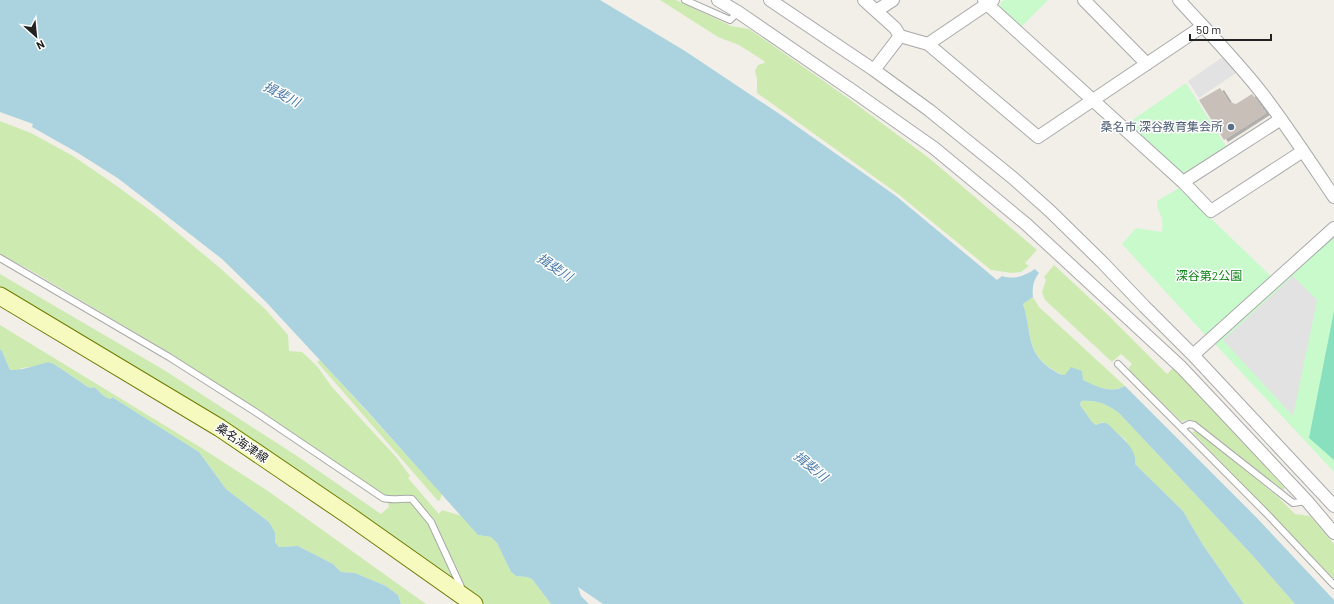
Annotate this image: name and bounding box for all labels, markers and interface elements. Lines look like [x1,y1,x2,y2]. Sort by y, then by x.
north arrow [16,16,56,56]
scale bar [1190,16,1271,42]
text: 50 m [1196,22,1221,36]
text: N [35,38,47,53]
water label: 揖斐川 [261,78,305,111]
place label: 桑名市 深谷教育集会所 [1101,119,1223,133]
marker: 桑名市 深谷教育集会所 [1226,122,1236,132]
water label: 揖斐川 [534,250,577,285]
park label: 深谷第2公園 [1176,268,1242,282]
street label: 桑名海津線 [214,420,271,465]
water label: 揖斐川 [791,448,833,486]

